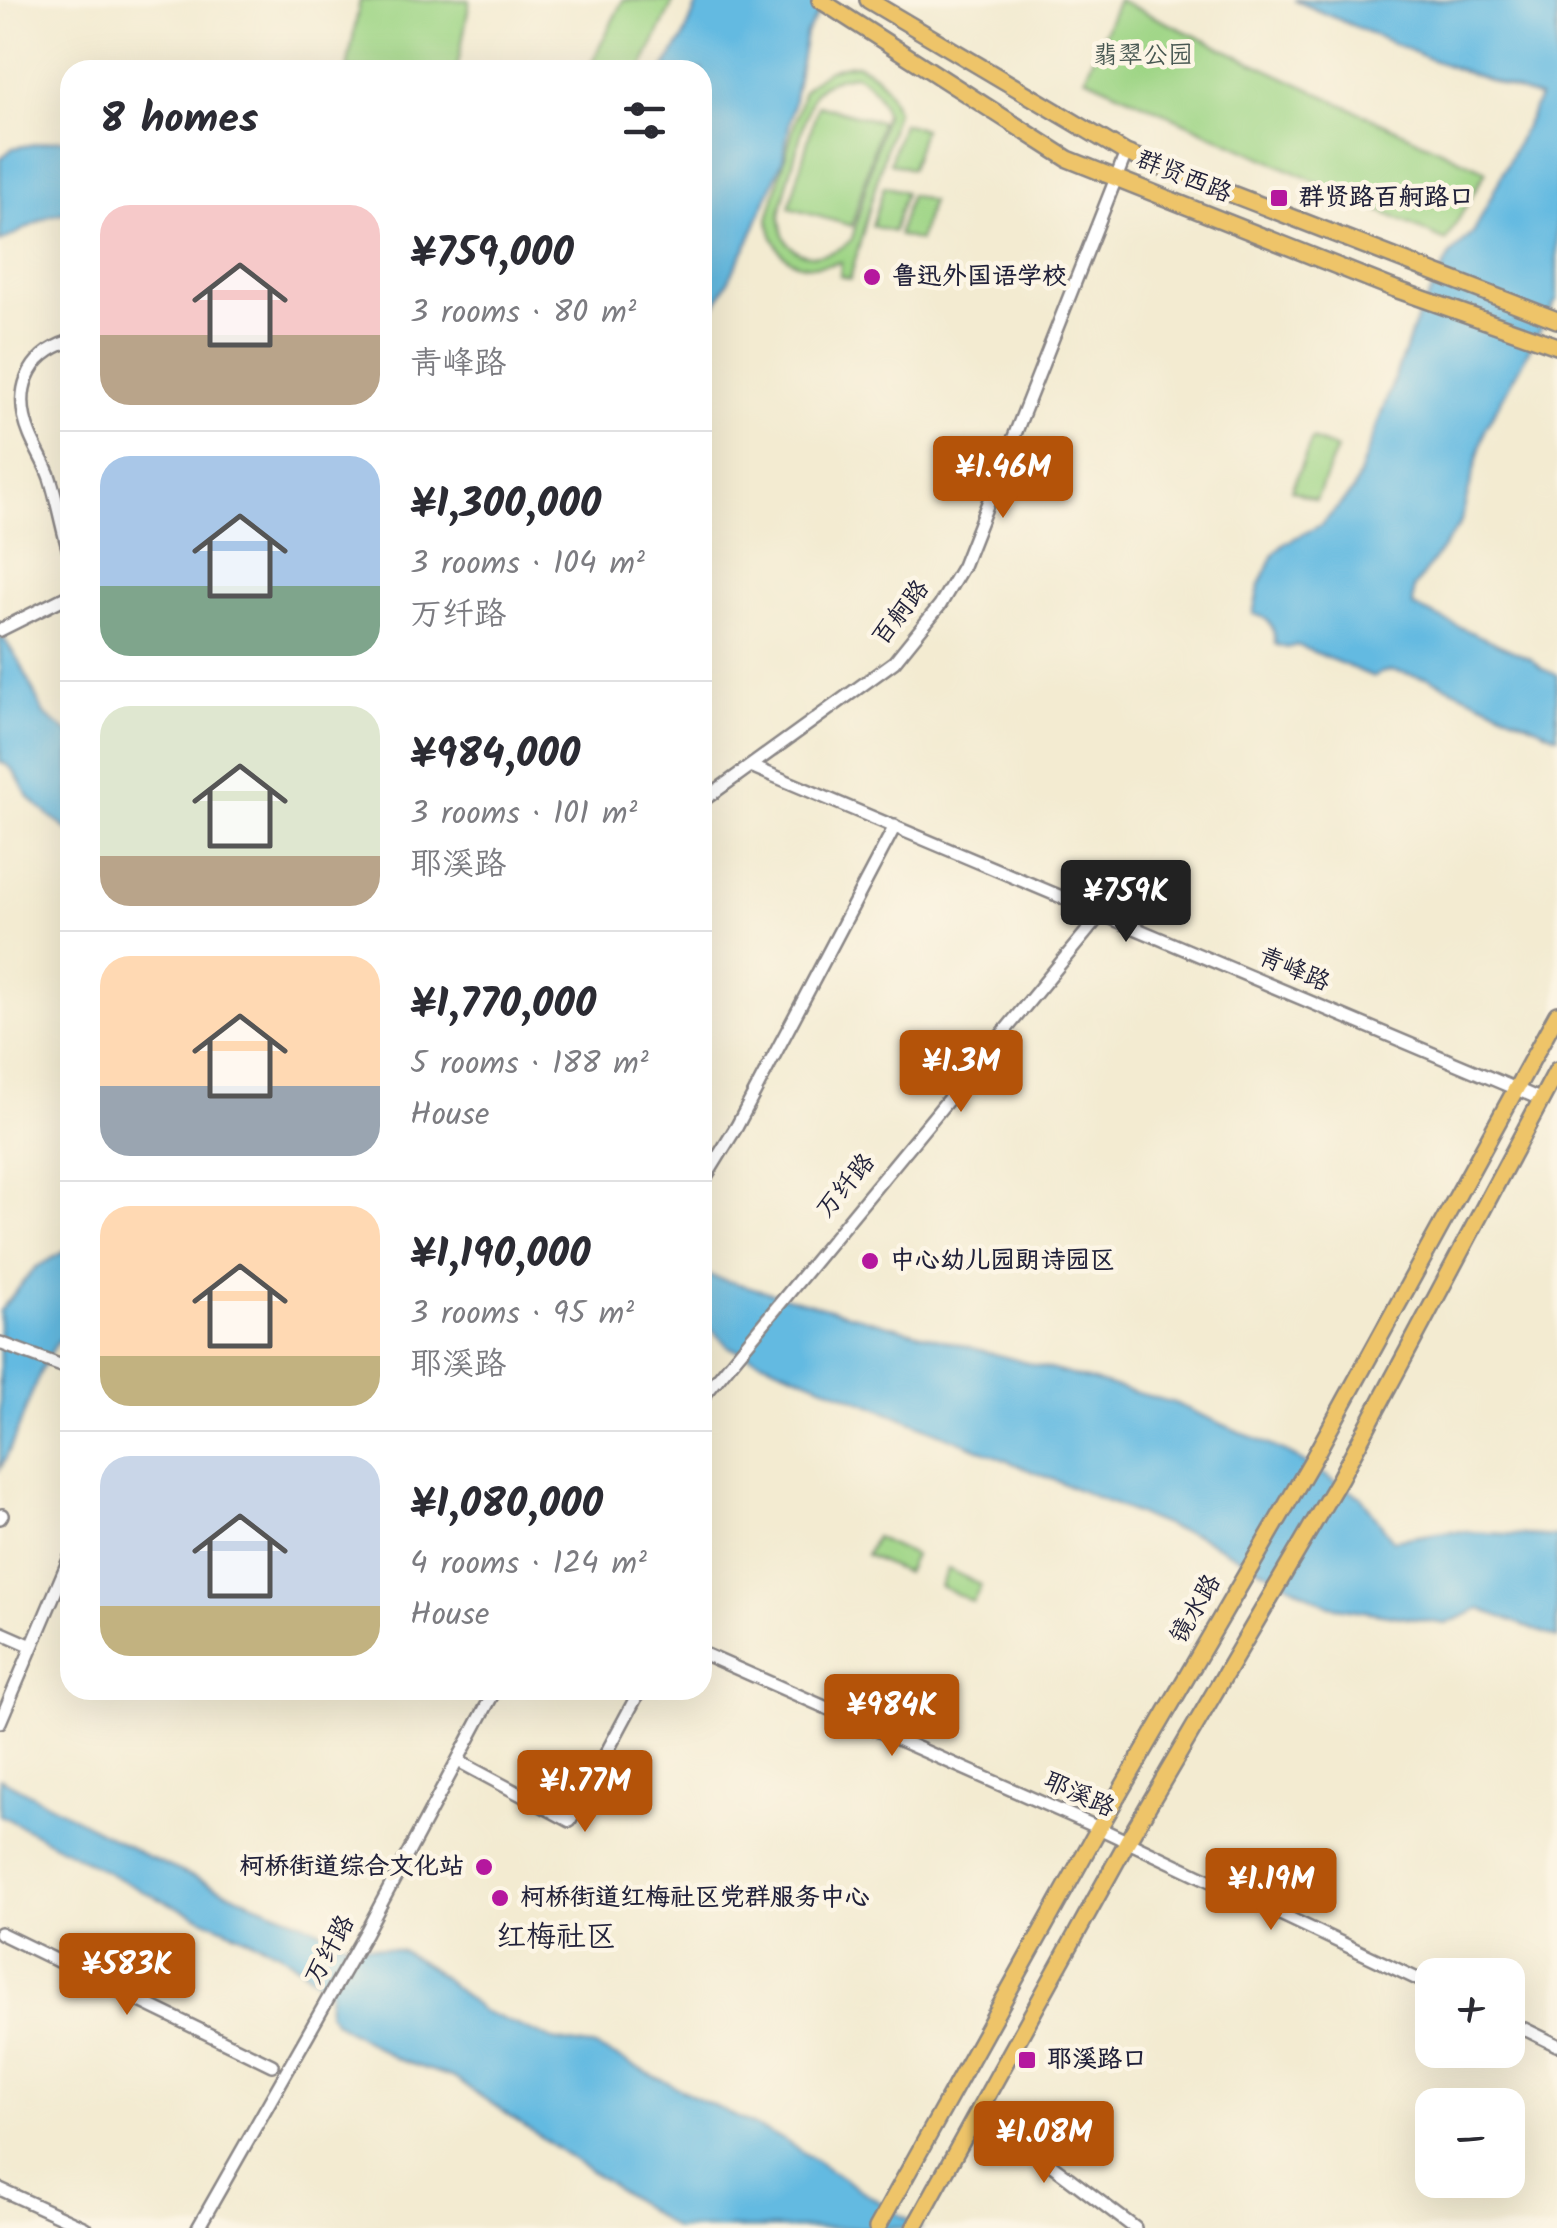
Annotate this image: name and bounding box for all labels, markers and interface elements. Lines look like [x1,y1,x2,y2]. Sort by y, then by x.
park label: 翡翠公园 [1093,36,1193,76]
text: 8 homes [100,87,258,154]
icon: filters [617,93,672,148]
street label: 群贤西路 [1130,140,1238,214]
place label: 群贤路百舸路口 [1299,178,1474,218]
marker: 群贤路百舸路口 [1268,187,1290,209]
text: ¥759,000 [410,221,574,288]
icon: home [180,245,300,365]
place label: 鲁迅外国语学校 [892,257,1067,297]
marker: 鲁迅外国语学校 [861,266,883,288]
text: 3 rooms · 80 m² [410,288,636,339]
text: 青峰路 [410,339,506,390]
pin: ¥1.46M [922,436,1084,521]
text: ¥1.46M [955,443,1051,494]
text: ¥1,300,000 [410,472,601,539]
icon: home [180,496,300,616]
text: 3 rooms · 104 m² [410,539,645,590]
street label: 百舸路 [862,571,940,655]
text: 万纤路 [410,590,506,641]
text: ¥984,000 [410,722,580,789]
icon: home [180,746,300,866]
text: 3 rooms · 101 m² [410,789,637,840]
text: 耶溪路 [410,840,506,891]
pin: ¥759K [1056,860,1196,945]
text: ¥759K [1083,867,1169,918]
street label: 青峰路 [1252,937,1336,1003]
text: ¥1,770,000 [410,972,596,1039]
icon: home [180,996,300,1116]
pin: ¥1.3M [891,1030,1031,1115]
text: ¥1.3M [922,1037,1000,1088]
text: 5 rooms · 188 m² [410,1039,649,1090]
text: House [410,1090,489,1141]
street label: 万纤路 [807,1144,885,1228]
text: ¥1,190,000 [410,1222,591,1289]
place label: 中心幼儿园朗诗园区 [890,1241,1115,1281]
icon: home [180,1246,300,1366]
marker: 中心幼儿园朗诗园区 [859,1250,881,1272]
text: 3 rooms · 95 m² [410,1289,634,1340]
text: 耶溪路 [410,1340,506,1391]
text: ¥1,080,000 [410,1472,603,1539]
icon: home [180,1496,300,1616]
text: 4 rooms · 124 m² [410,1539,647,1590]
street label: 镜水路 [1160,1567,1232,1651]
text: House [410,1590,489,1641]
pin: ¥984K [822,1674,962,1759]
text: ¥984K [846,1681,938,1732]
pin: ¥1.77M [504,1750,666,1835]
text: ¥1.77M [539,1757,631,1808]
street label: 耶溪路 [1037,1761,1121,1829]
place label: 柯桥街道综合文化站 [239,1847,464,1887]
pin: ¥1.19M [1190,1848,1352,1933]
text: ¥1.19M [1228,1855,1314,1906]
marker: 柯桥街道综合文化站 [473,1856,495,1878]
place label: 柯桥街道红梅社区党群服务中心 [520,1878,870,1918]
marker: 柯桥街道红梅社区党群服务中心 [489,1887,511,1909]
street label: 万纤路 [294,1907,366,1993]
district label: 红梅社区 [496,1914,616,1962]
pin: ¥583K [57,1933,197,2018]
text: ¥583K [81,1940,173,1991]
map controls [1415,1958,1525,2198]
button: + [1415,1958,1525,2068]
place label: 耶溪路口 [1047,2040,1147,2080]
marker: 耶溪路口 [1016,2049,1038,2071]
button: − [1415,2088,1525,2198]
pin: ¥1.08M [963,2101,1125,2186]
text: ¥1.08M [996,2108,1092,2159]

